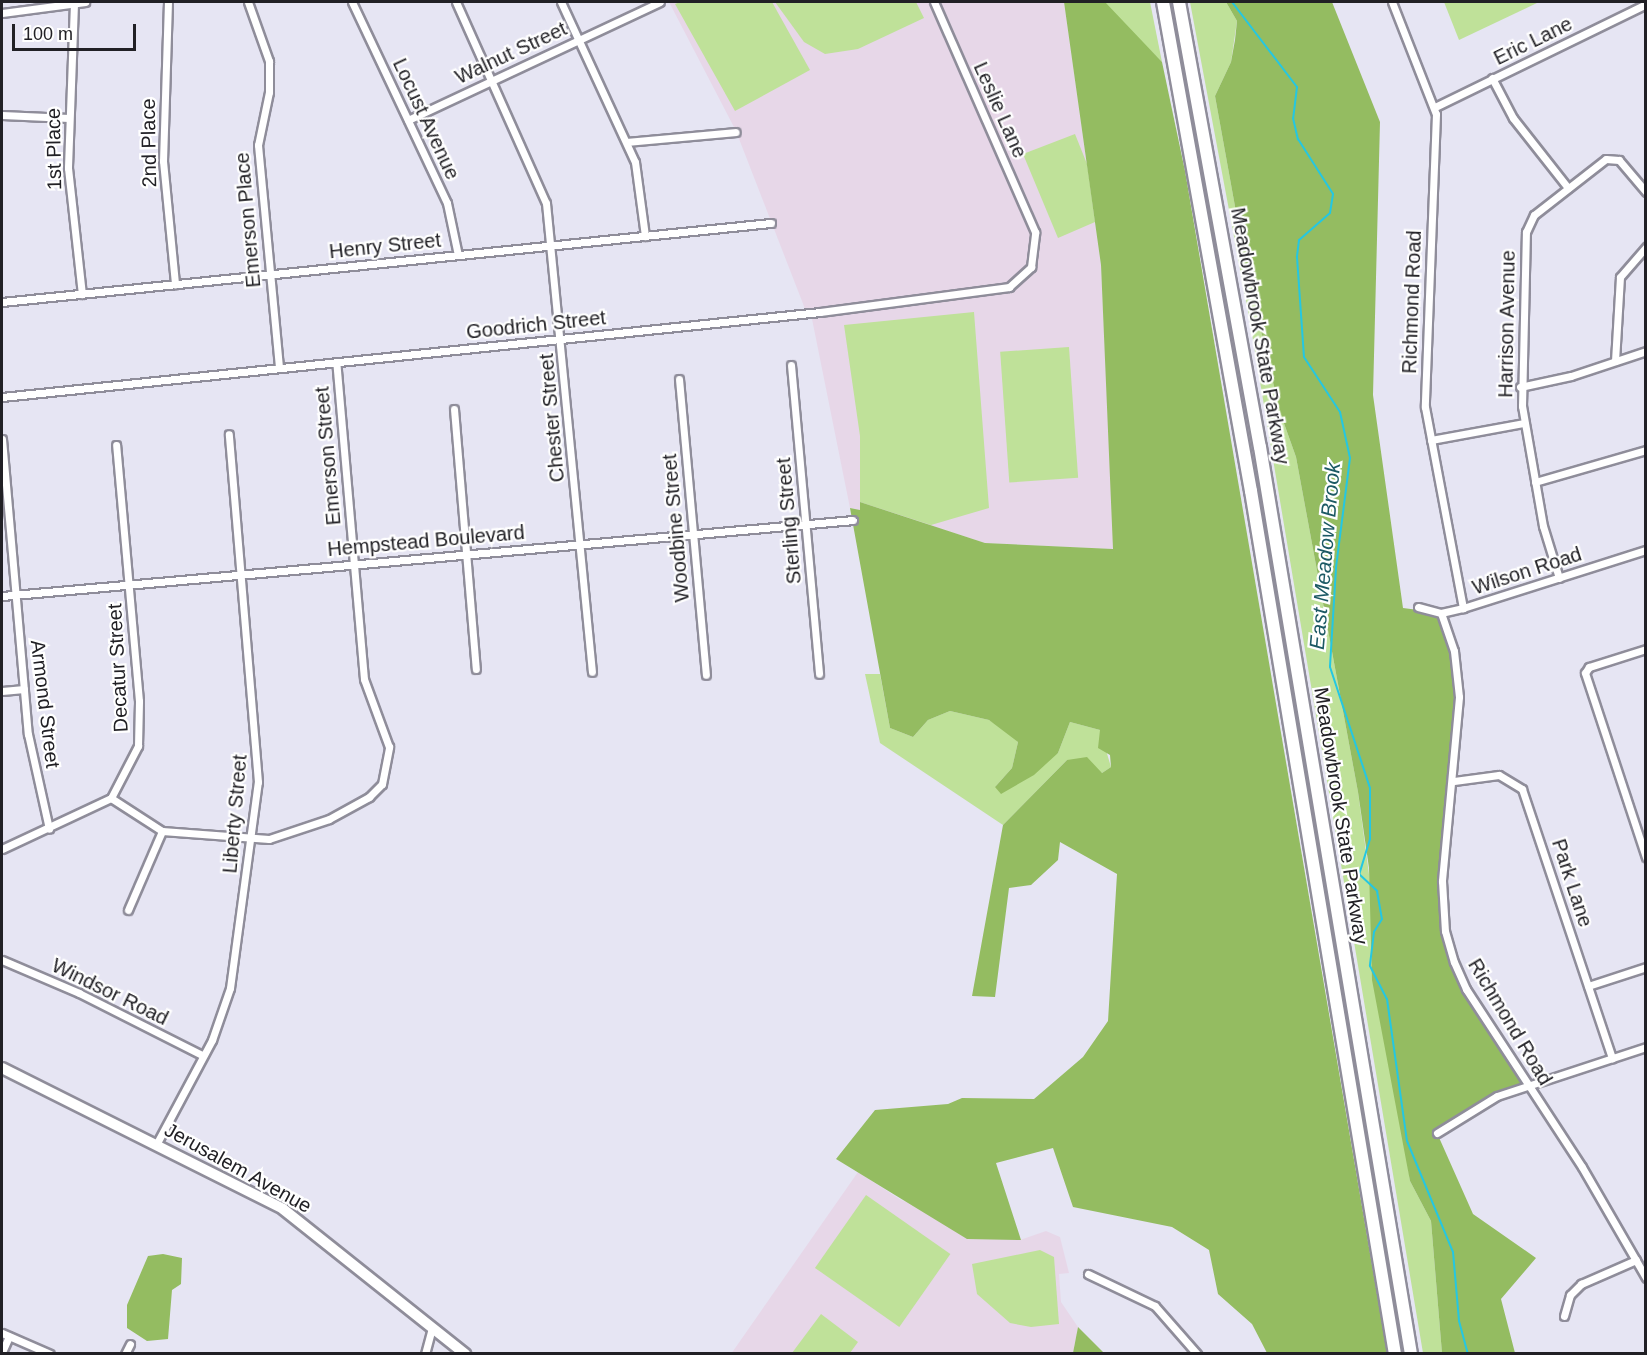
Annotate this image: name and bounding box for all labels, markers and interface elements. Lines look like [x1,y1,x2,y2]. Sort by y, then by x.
scale bar [15,12,140,50]
street label: Eric Lane [1490,12,1576,70]
street label: Walnut Street [451,17,571,89]
text: 100 m [23,24,73,44]
street label: Locust Avenue [387,54,465,184]
street label: Leslie Lane [968,58,1032,162]
street label: 2nd Place [136,98,162,188]
street label: 1st Place [41,108,67,190]
street label: Emerson Place [230,151,266,289]
street label: Meadowbrook State Parkway [1226,206,1294,466]
street label: Henry Street [328,228,442,264]
street label: Richmond Road [1398,230,1426,374]
street label: Harrison Avenue [1494,250,1520,398]
street label: Goodrich Street [465,306,607,344]
street label: Chester Street [534,353,570,483]
street label: Emerson Street [310,386,346,526]
street label: Woodbine Street [658,453,694,603]
street label: Sterling Street [772,457,806,585]
water label: East Meadow Brook [1304,461,1346,651]
street label: Hempstead Boulevard [326,520,526,562]
street label: Wilson Road [1469,542,1585,600]
street label: Decatur Street [103,603,133,733]
street label: Armond Street [25,639,65,769]
street label: Meadowbrook State Parkway [1309,686,1373,946]
street label: Liberty Street [218,754,252,874]
street label: Park Lane [1547,836,1597,930]
street label: Windsor Road [48,953,172,1031]
street label: Richmond Road [1463,954,1557,1090]
street label: Jerusalem Avenue [160,1117,316,1219]

